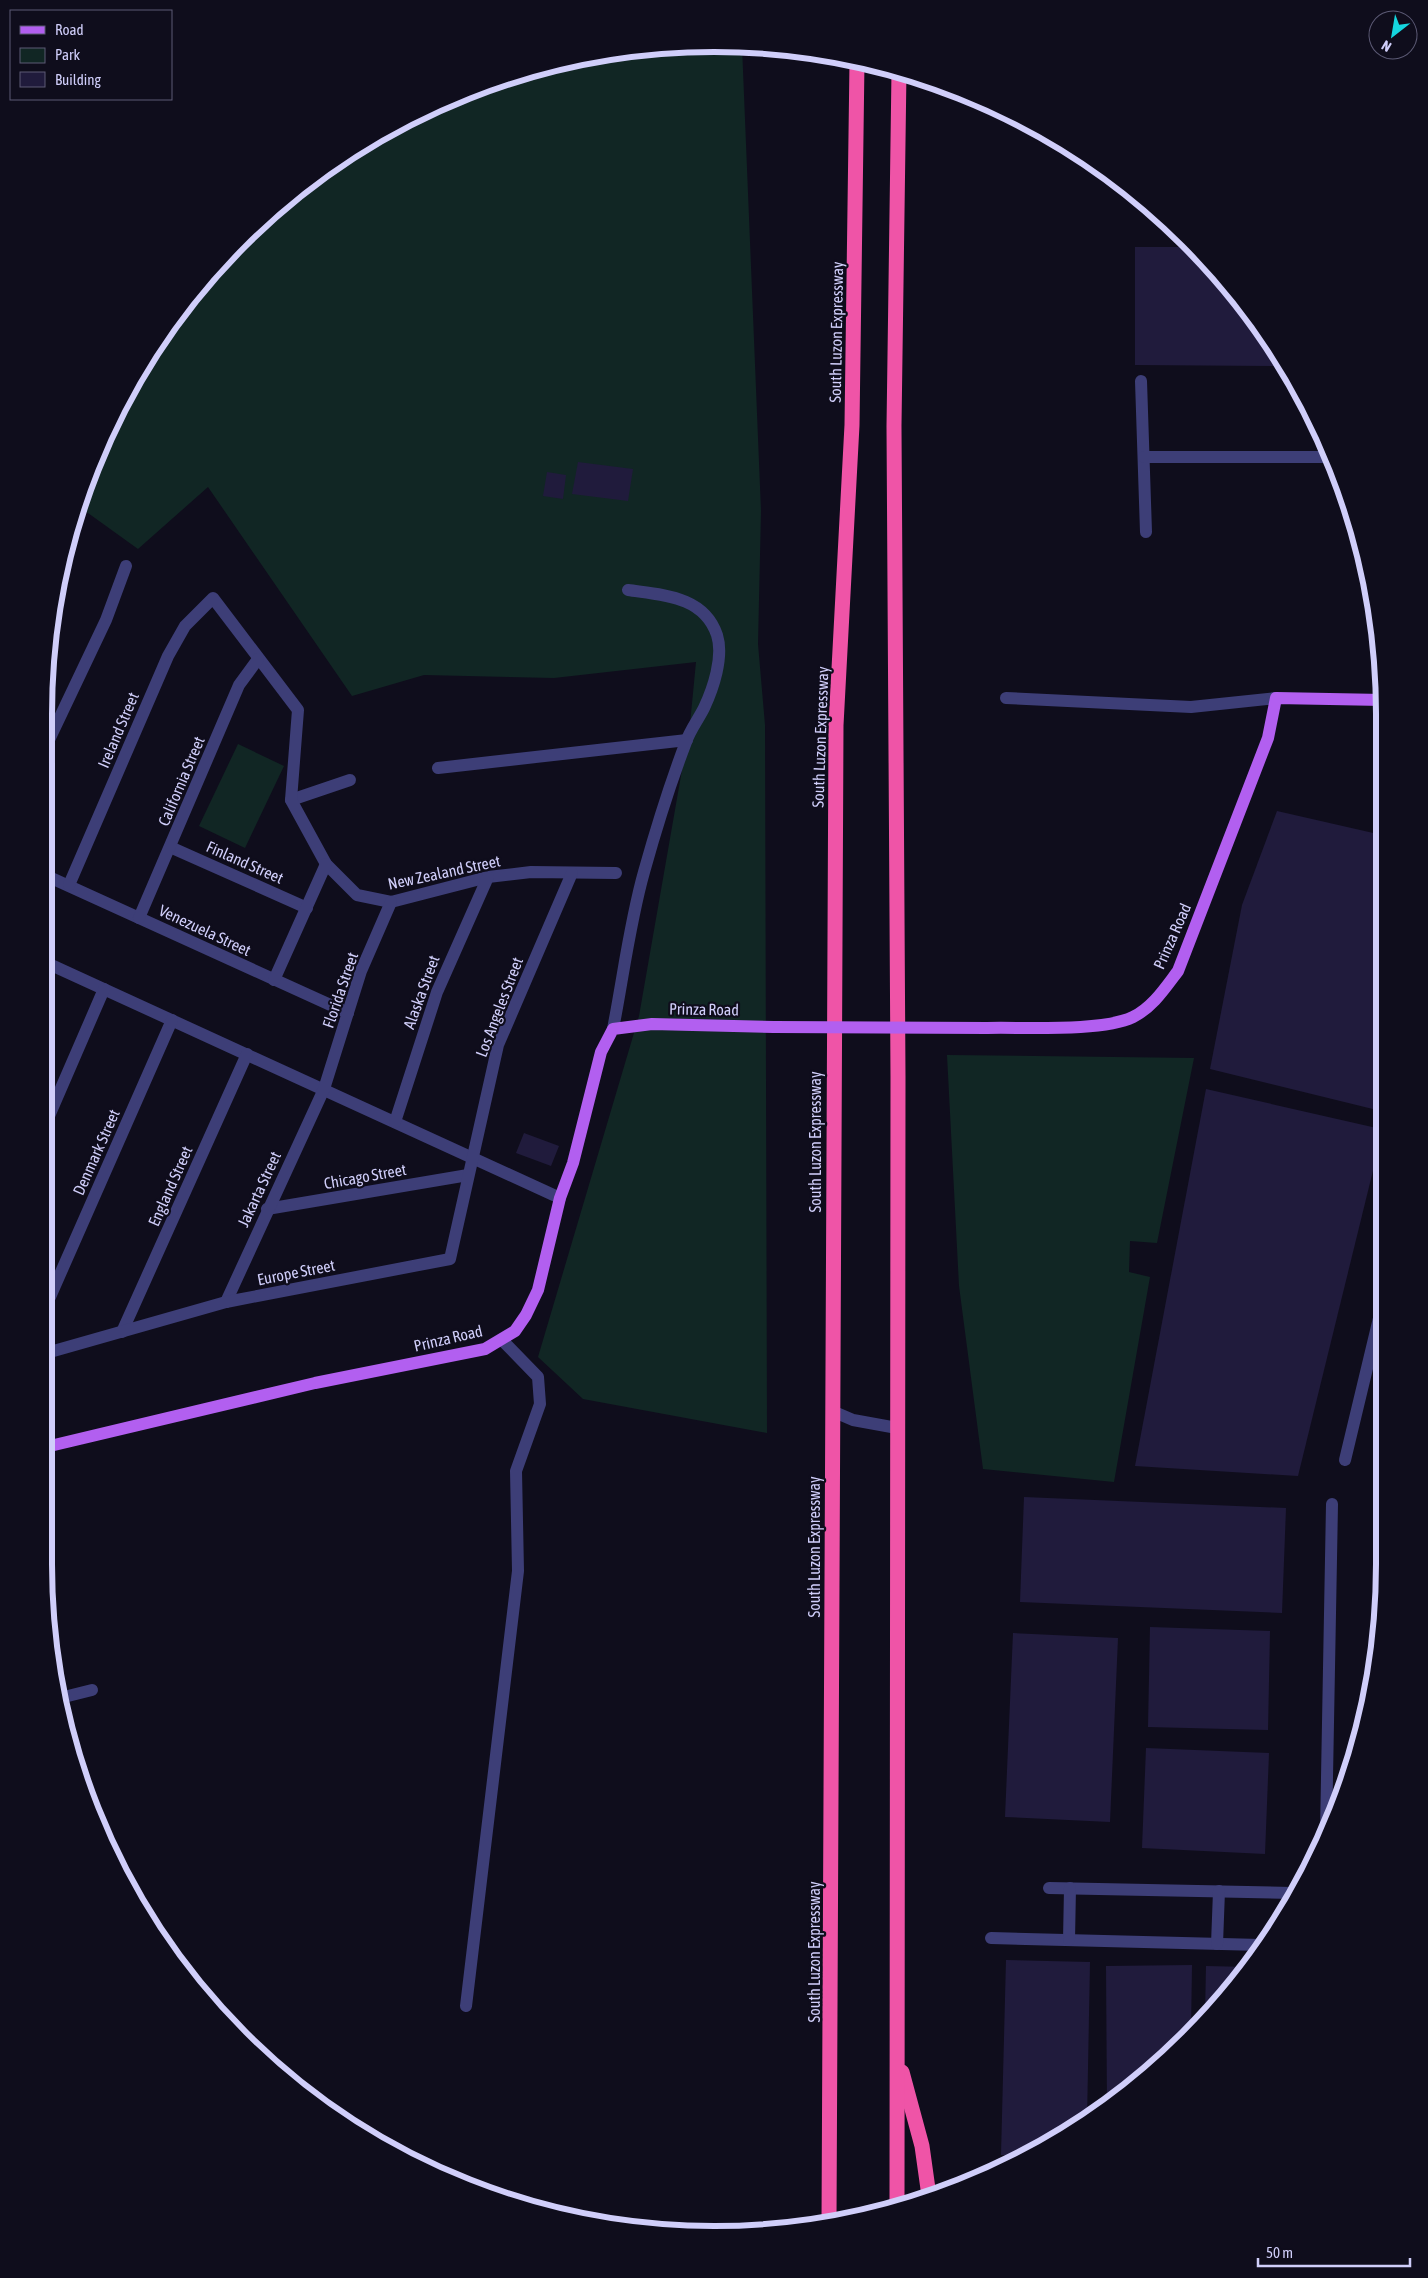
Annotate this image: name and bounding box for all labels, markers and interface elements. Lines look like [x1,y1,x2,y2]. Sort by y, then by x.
legend [10,10,172,100]
north arrow [1368,10,1418,60]
text: Road [55,21,84,38]
text: N [1379,37,1394,55]
text: Park [55,46,80,63]
text: Building [55,71,101,88]
street label: South Luzon Expressway [826,261,847,403]
street label: South Luzon Expressway [809,666,832,808]
street label: Ireland Street [94,689,142,771]
street label: California Street [154,733,208,828]
street label: Finland Street [204,837,287,887]
street label: New Zealand Street [386,851,502,893]
street label: Prinza Road [1150,900,1194,972]
street label: Venezuela Street [156,901,254,959]
street label: Florida Street [319,949,361,1030]
street label: Alaska Street [399,952,443,1031]
street label: Los Angeles Street [472,954,527,1060]
street label: Prinza Road [669,999,739,1019]
street label: South Luzon Expressway [806,1071,825,1213]
street label: Denmark Street [69,1106,123,1198]
street label: England Street [144,1143,197,1229]
street label: Jakarta Street [234,1148,284,1229]
street label: Chicago Street [322,1160,408,1193]
street label: Europe Street [256,1256,337,1289]
street label: Prinza Road [412,1321,484,1355]
street label: South Luzon Expressway [805,1476,824,1618]
street label: South Luzon Expressway [805,1881,824,2023]
scale bar [1258,2236,1410,2268]
text: 50 m [1266,2244,1293,2261]

